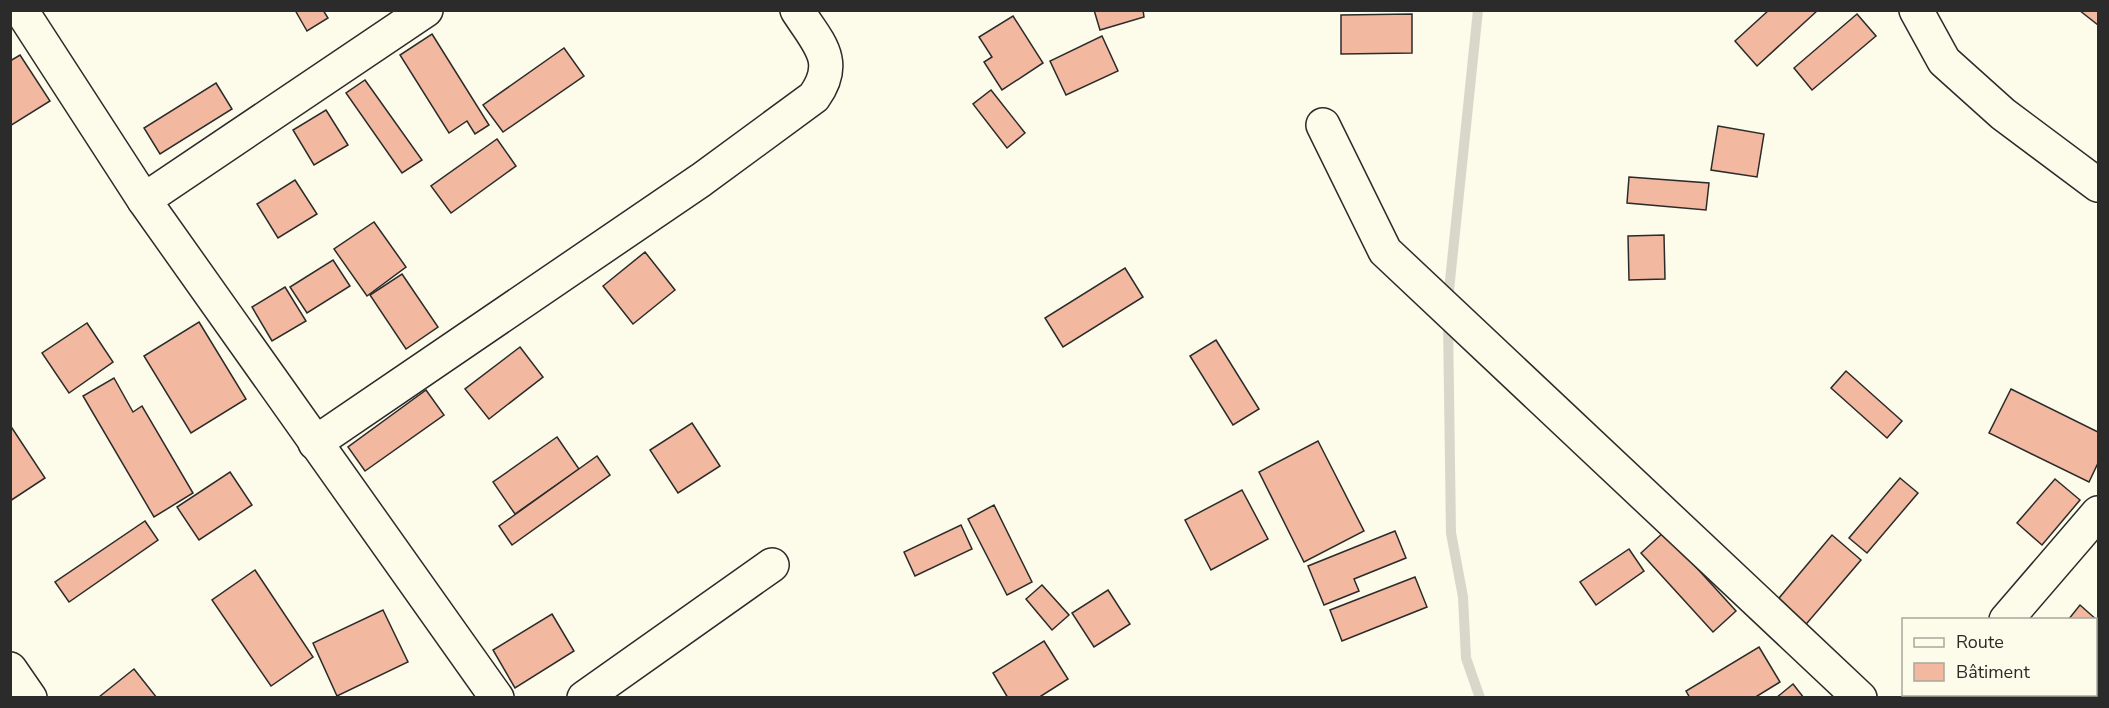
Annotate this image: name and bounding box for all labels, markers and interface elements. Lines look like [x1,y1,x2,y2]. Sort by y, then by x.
legend [1902,618,2097,696]
text: Route [1956,630,2004,654]
text: Bâtiment [1956,660,2030,684]

